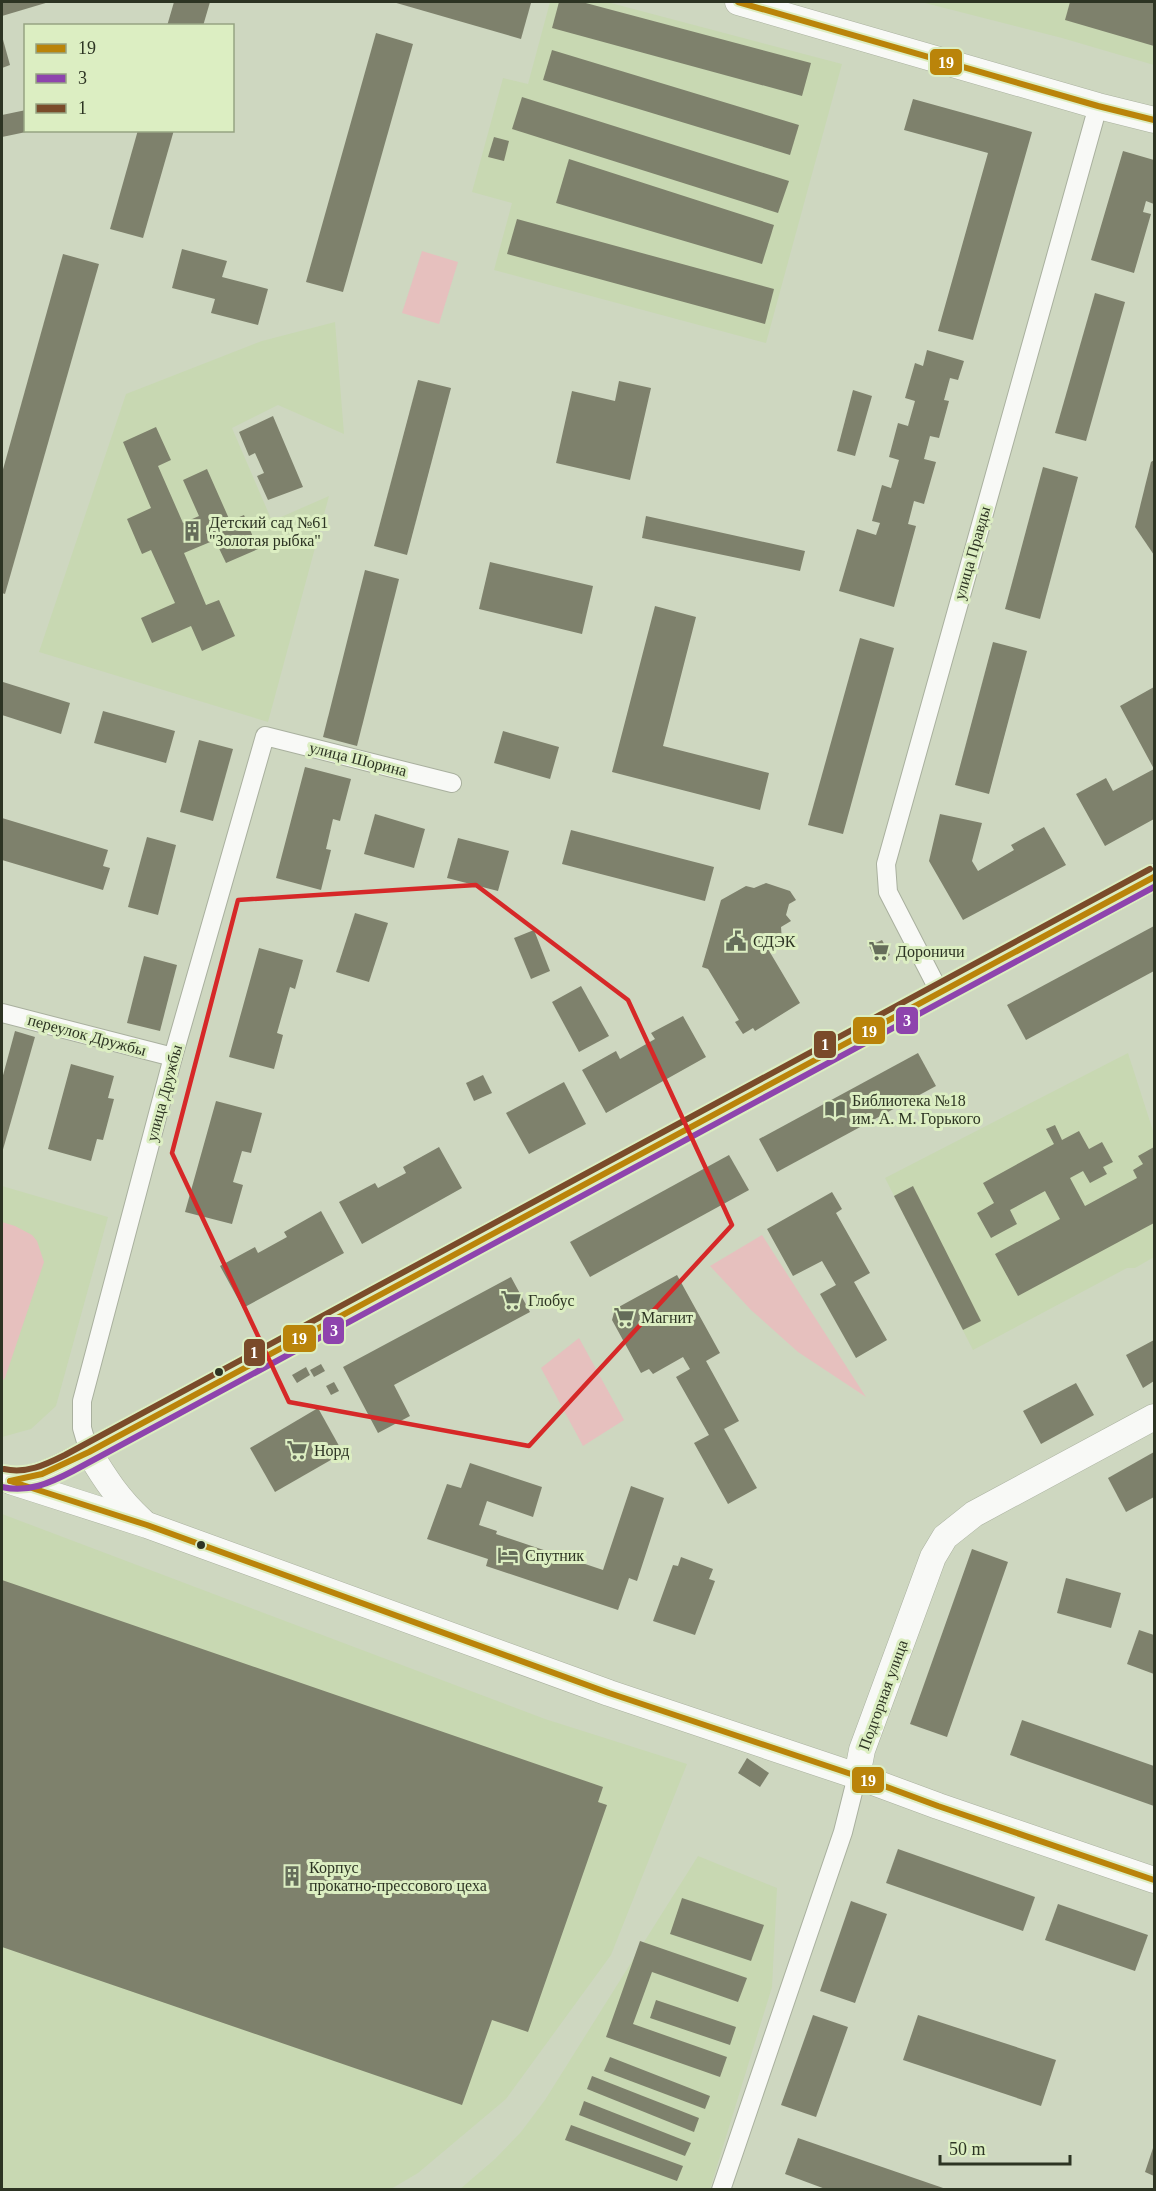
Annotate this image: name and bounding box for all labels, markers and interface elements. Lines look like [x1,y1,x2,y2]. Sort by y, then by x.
legend [24,24,234,132]
text: 19 [78,38,96,58]
line badge: 19 [929,48,963,76]
text: 19 [938,54,954,71]
text: 3 [78,68,87,88]
text: 1 [78,98,87,118]
street label: улица Правды [951,504,994,602]
place label: Детский сад №61 "Золотая рыбка" [209,514,328,550]
building icon: Детский сад №61 "Золотая рыбка" [180,519,204,543]
street label: улица Шорина [307,739,409,780]
public building icon: СДЭК [724,929,748,953]
place label: СДЭК [753,933,796,951]
supermarket icon: Дороничи [867,939,891,963]
place label: Дороничи [896,943,965,961]
line badge: 3 [895,1006,919,1035]
street label: переулок Дружбы [26,1011,148,1060]
text: 3 [903,1012,911,1029]
line badge: 19 [852,1016,886,1045]
text: 19 [861,1023,877,1040]
line badge: 1 [813,1030,837,1059]
text: 1 [821,1036,829,1053]
street label: улица Дружбы [143,1042,186,1144]
place label: Библиотека №18 им. А. М. Горького [852,1092,981,1128]
library icon: Библиотека №18 им. А. М. Горького [823,1097,847,1121]
supermarket icon: Глобус [499,1288,523,1312]
place label: Глобус [528,1292,575,1310]
supermarket icon: Магнит [612,1305,636,1329]
place label: Магнит [641,1309,693,1326]
line badge: 3 [322,1316,345,1345]
text: 3 [330,1322,338,1339]
line badge: 19 [282,1324,317,1353]
text: 19 [291,1330,307,1347]
line badge: 1 [243,1338,266,1367]
text: 1 [250,1344,258,1361]
unlabelled marker [213,1366,225,1378]
supermarket icon: Норд [285,1438,309,1462]
place label: Норд [314,1442,349,1460]
unlabelled marker [195,1539,207,1551]
hotel icon: Спутник [496,1543,520,1567]
place label: Спутник [525,1547,584,1565]
street label: Подгорная улица [855,1638,912,1753]
line badge: 19 [851,1766,885,1794]
text: 19 [860,1772,876,1789]
place label: Корпус прокатно-прессового цеха [309,1859,487,1895]
building icon: Корпус прокатно-прессового цеха [280,1864,304,1888]
scale bar [940,2128,1070,2166]
text: 50 m [949,2139,986,2159]

